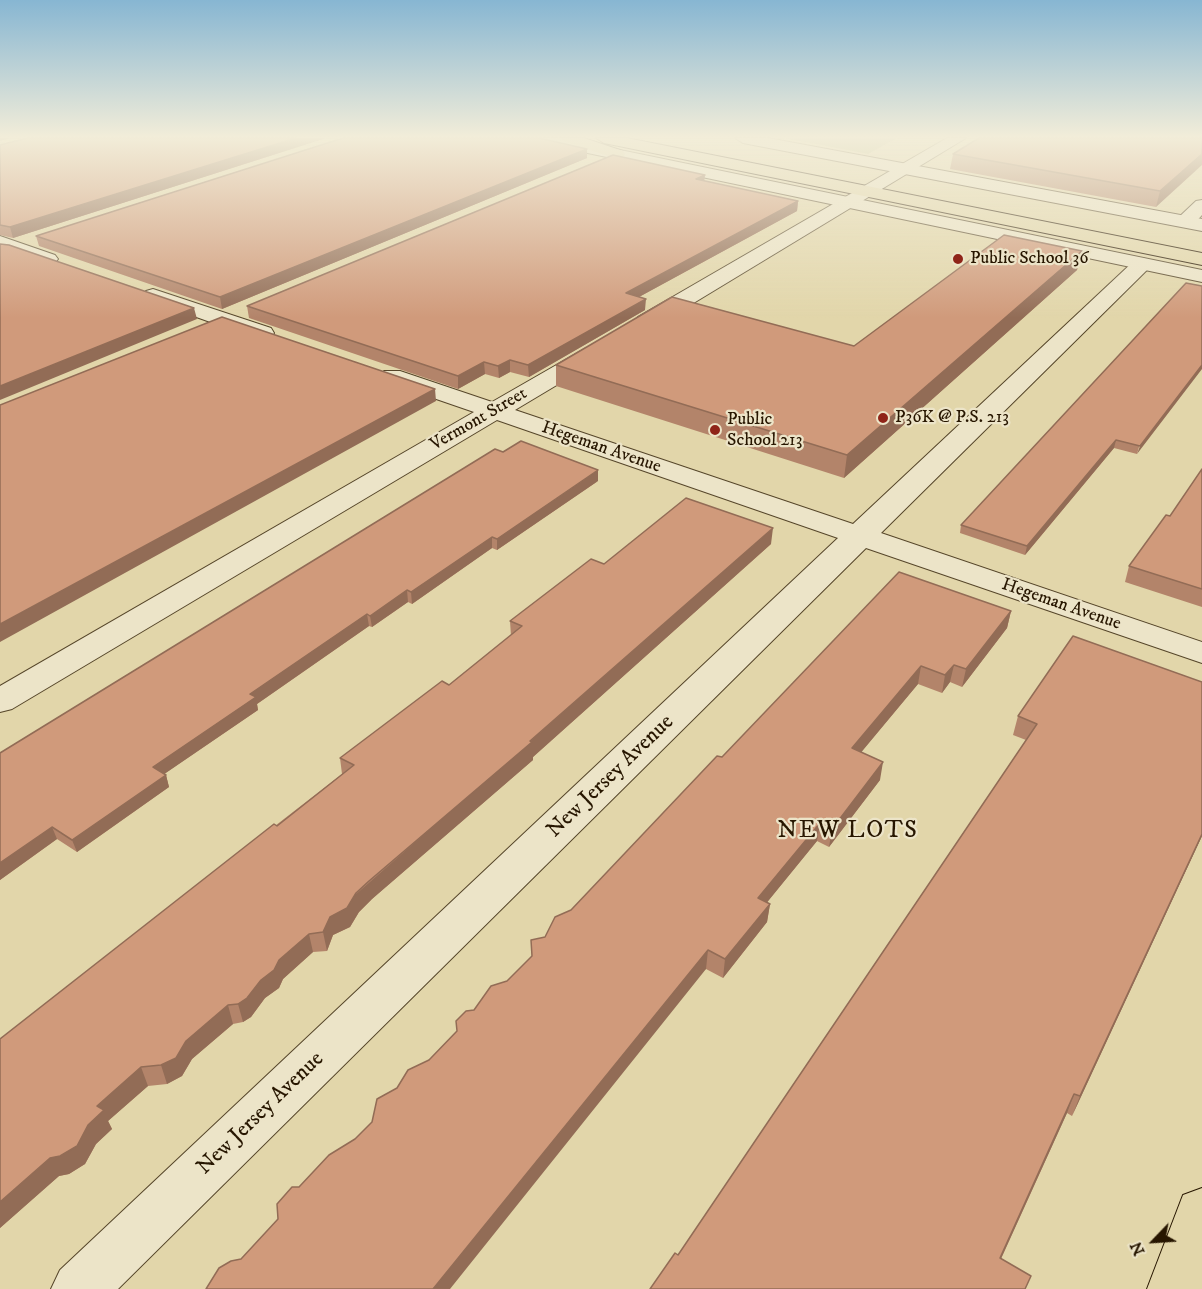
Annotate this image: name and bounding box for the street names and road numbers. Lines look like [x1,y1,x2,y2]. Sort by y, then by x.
street label: Vermont Street [427,384,531,456]
street label: Hegeman Avenue [538,417,664,479]
street label: Hegeman Avenue [998,574,1124,636]
street label: New Jersey Avenue [542,710,680,844]
street label: New Jersey Avenue [192,1047,330,1181]

